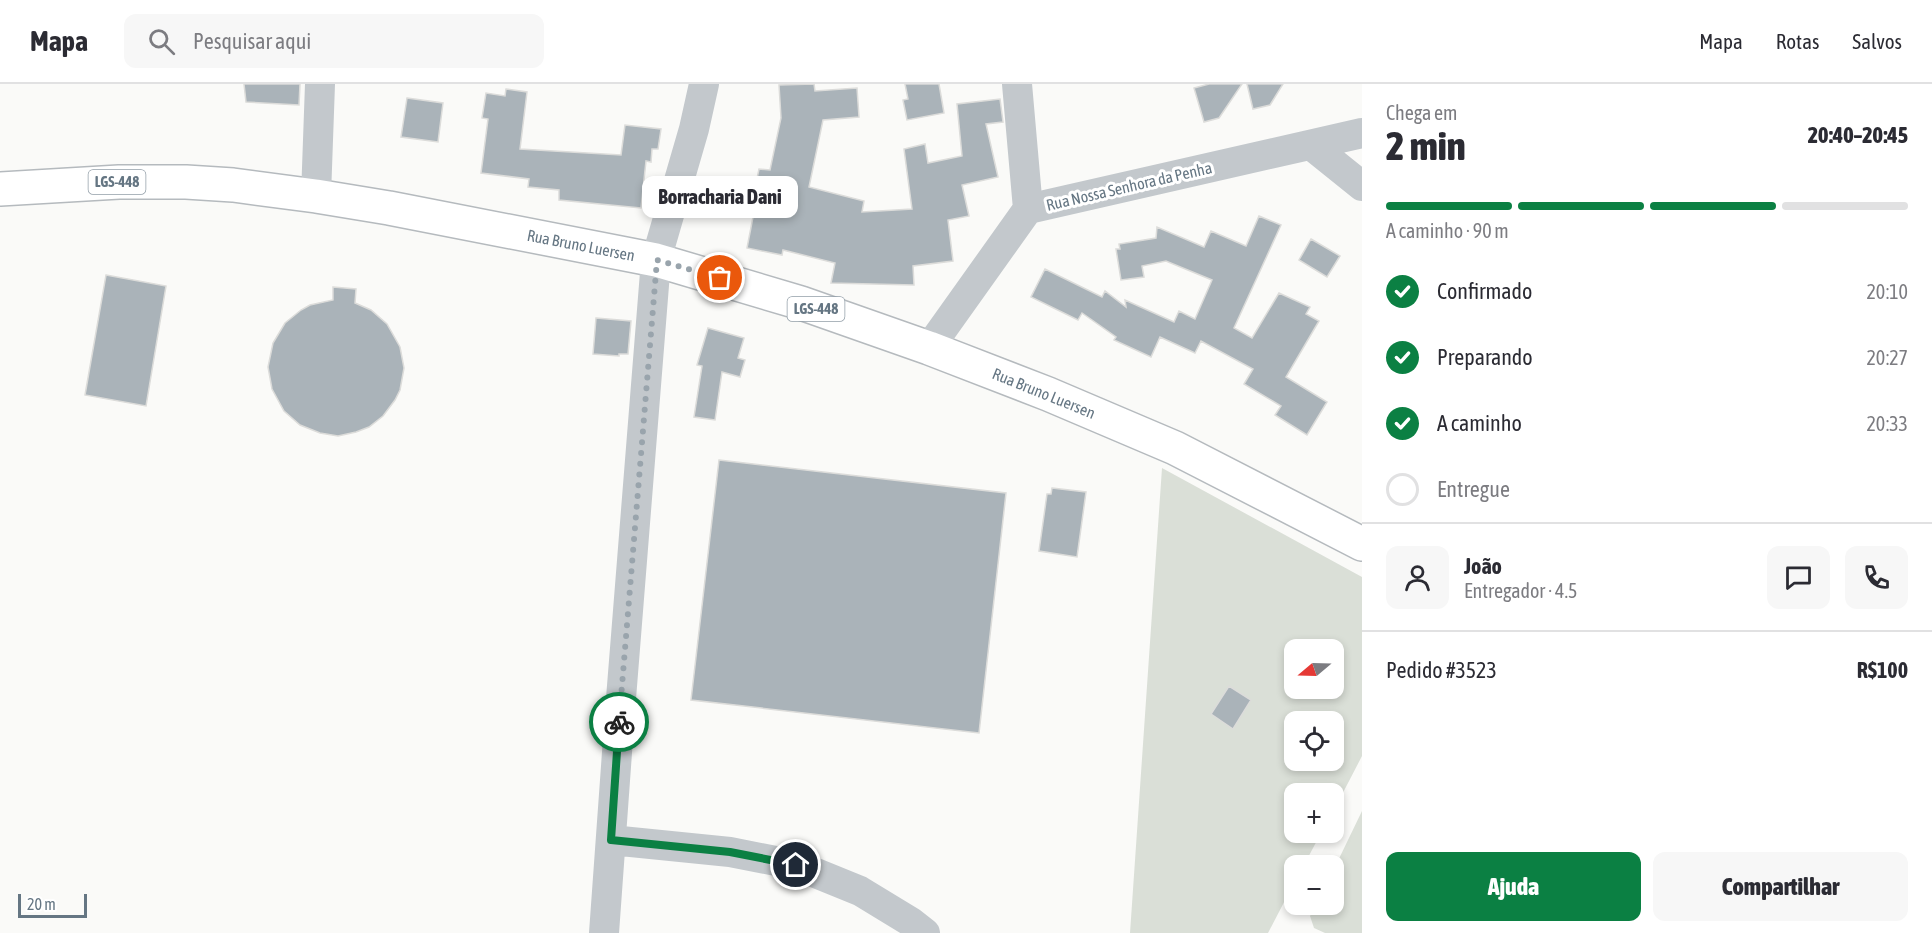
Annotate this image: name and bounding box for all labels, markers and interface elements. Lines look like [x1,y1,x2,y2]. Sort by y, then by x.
search box [124,14,544,68]
text: Mapa [30,25,88,57]
icon: search [145,25,178,58]
text: Pesquisar aqui [193,28,311,54]
text: Mapa [1699,29,1743,53]
text: Rotas [1776,29,1819,53]
text: Salvos [1852,29,1902,53]
text: Chega em [1386,101,1458,124]
text: 20:40–20:45 [1808,122,1908,148]
text: 2 min [1386,124,1466,168]
street label: Rua Nossa Senhora da Penha [1044,158,1214,214]
road number: LGS-448 [88,170,146,194]
callout: Borracharia Dani [642,176,798,218]
text: Borracharia Dani [658,185,782,208]
text: A caminho · 90 m [1386,219,1509,242]
street label: Rua Bruno Luersen [526,226,636,264]
pin [694,252,745,303]
icon: bag [703,261,736,294]
icon: check [1386,275,1419,308]
text: Confirmado [1437,278,1532,304]
text: 20:10 [1866,280,1908,303]
road number: LGS-448 [788,297,844,321]
icon: check [1386,341,1419,374]
text: Preparando [1437,344,1533,370]
text: 20:27 [1866,346,1908,369]
street label: Rua Bruno Luersen [990,364,1098,422]
icon: check [1386,407,1419,440]
text: A caminho [1437,410,1522,436]
text: 20:33 [1866,412,1908,435]
text: Entregue [1437,476,1510,502]
button: person [1386,546,1449,609]
button: chat [1767,546,1830,609]
button: phone [1845,546,1908,609]
text: João [1464,553,1502,579]
text: Entregador · 4.5 [1464,579,1577,602]
north arrow [1284,639,1344,699]
map controls [1284,639,1344,915]
text: Pedido #3523 [1386,657,1497,683]
text: R$100 [1857,657,1908,683]
courier [589,692,649,752]
icon: bike [603,706,636,739]
button: locate [1284,711,1344,771]
button: + [1284,783,1344,843]
pin [770,839,821,890]
icon: home [779,848,812,881]
button: Ajuda [1386,852,1641,921]
button: Compartilhar [1653,852,1908,921]
button: − [1284,855,1344,915]
scale bar [18,891,87,918]
text: 20 m [27,895,56,913]

